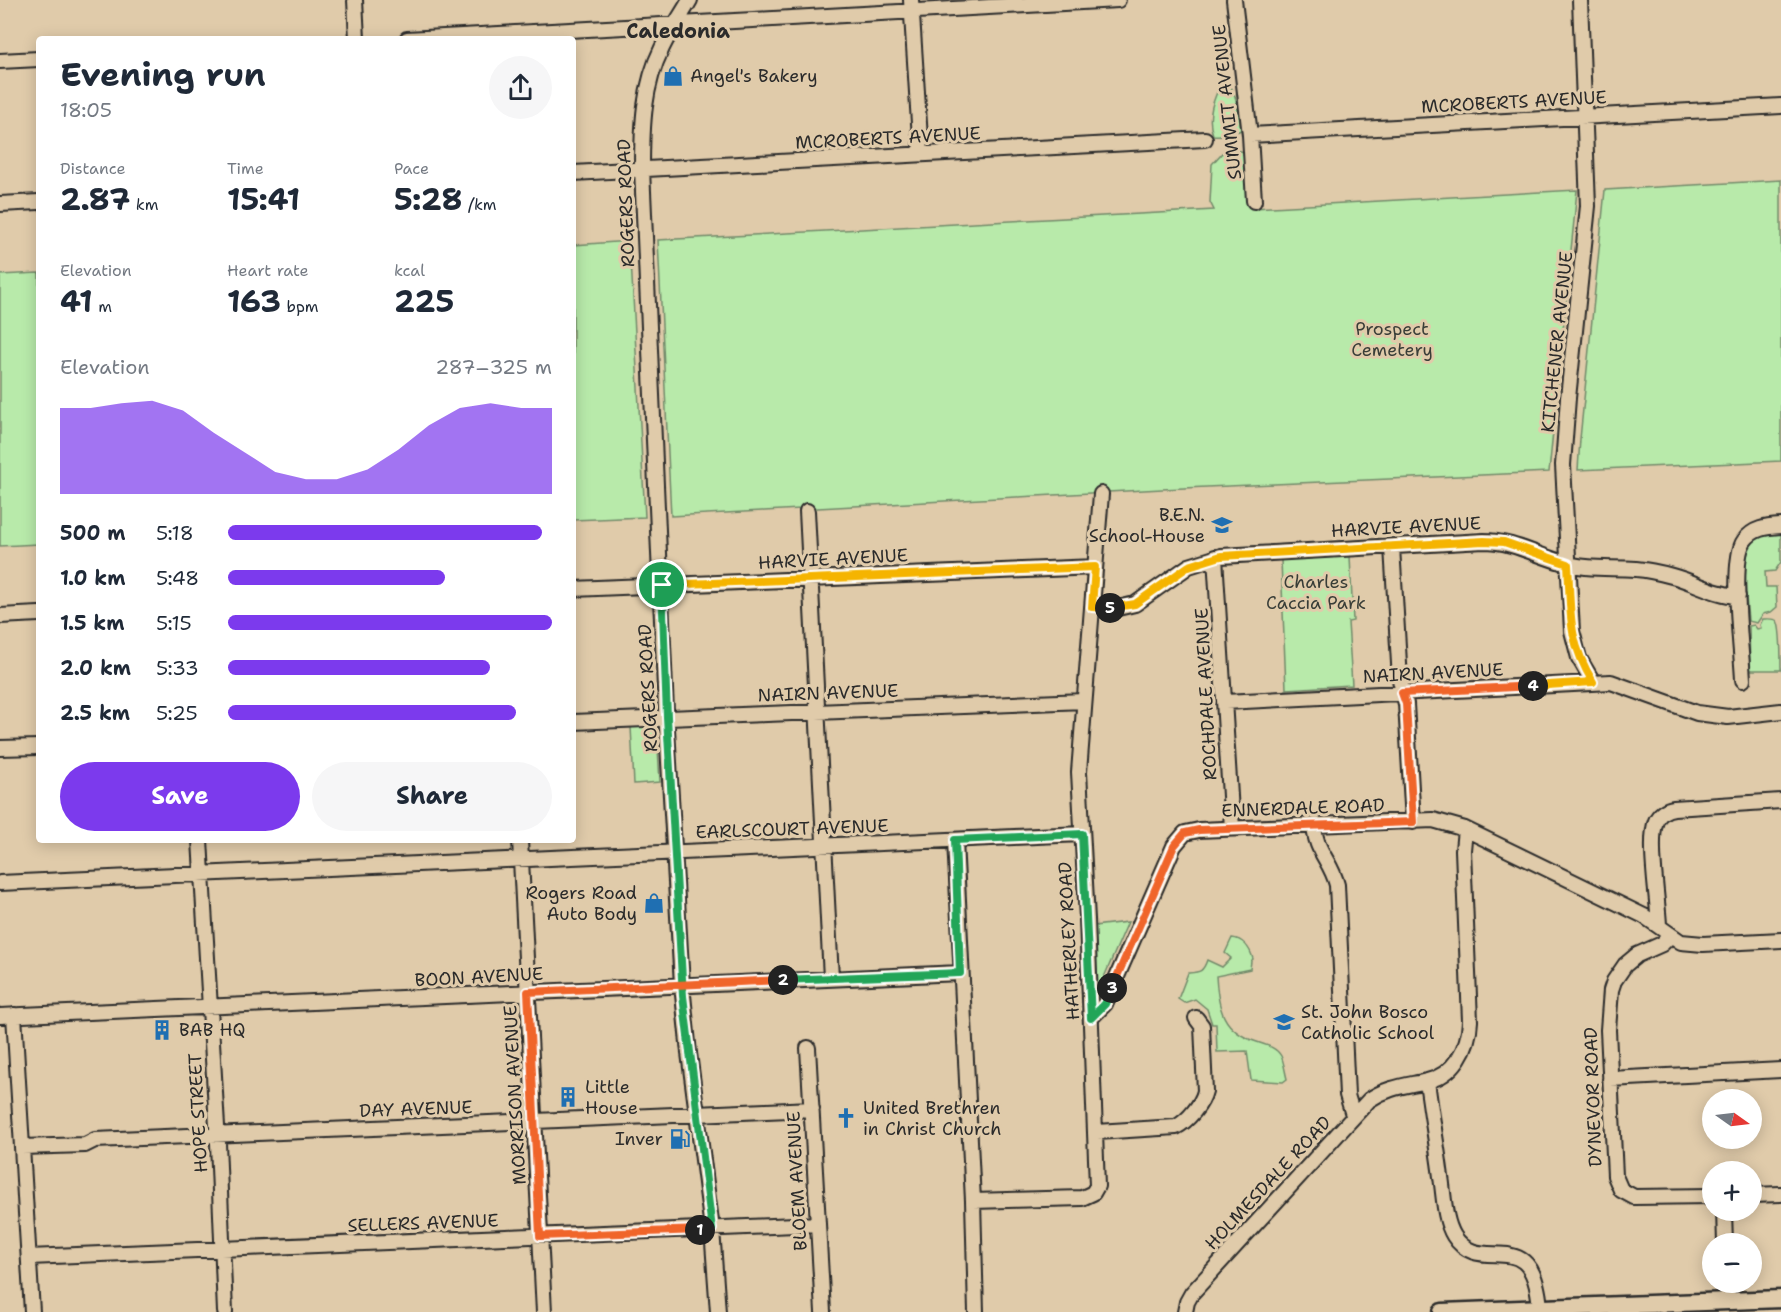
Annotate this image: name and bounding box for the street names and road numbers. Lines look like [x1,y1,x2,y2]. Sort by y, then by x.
street label: SUMMIT AVENUE [1207,23,1247,181]
street label: MCROBERTS AVENUE [1421,85,1607,119]
street label: MCROBERTS AVENUE [795,121,981,155]
street label: ROGERS ROAD [612,138,640,268]
street label: KITCHENER AVENUE [1536,250,1578,434]
street label: HARVIE AVENUE [1330,511,1482,543]
street label: HARVIE AVENUE [757,543,909,575]
street label: ROCHDALE AVENUE [1189,607,1223,781]
street label: ROGERS ROAD [633,623,663,753]
street label: NAIRN AVENUE [1362,657,1504,689]
street label: NAIRN AVENUE [757,679,899,707]
street label: ENNERDALE ROAD [1221,793,1385,823]
street label: EARLSCOURT AVENUE [695,814,889,844]
street label: HATHERLEY ROAD [1053,861,1085,1021]
street label: BOON AVENUE [414,962,544,992]
street label: MORRISON AVENUE [498,1004,532,1186]
street label: DYNEVOR ROAD [1579,1026,1607,1167]
street label: HOPE STREET [183,1053,213,1173]
street label: DAY AVENUE [359,1095,473,1123]
street label: BLOEM AVENUE [781,1111,813,1251]
street label: HOLMESDALE ROAD [1200,1111,1337,1255]
street label: SELLERS AVENUE [347,1208,499,1238]

